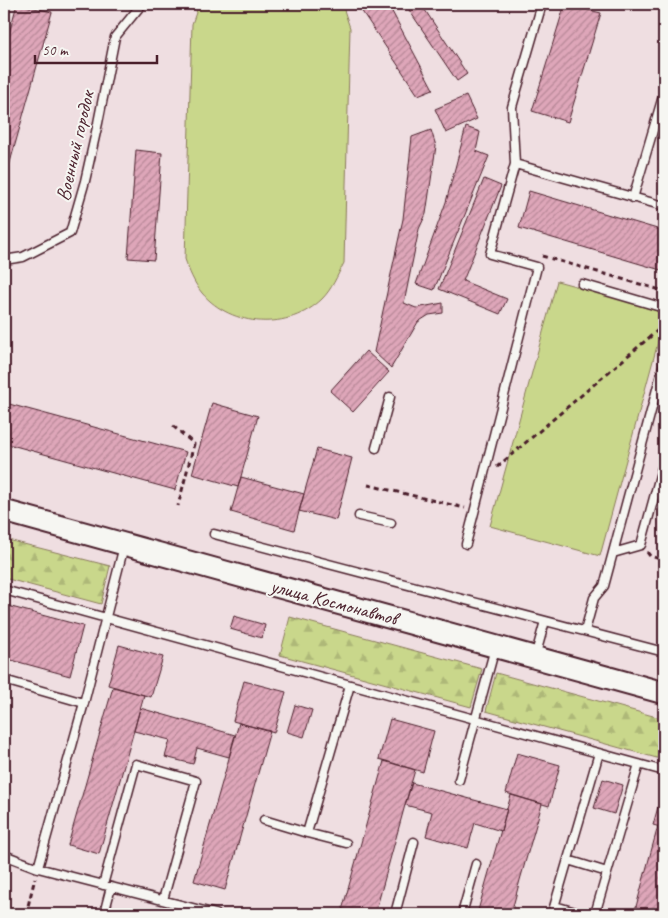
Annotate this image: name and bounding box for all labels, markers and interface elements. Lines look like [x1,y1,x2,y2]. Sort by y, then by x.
scale bar [35,32,158,64]
text: 50 m [42,41,69,60]
street label: Военный городок [50,87,100,203]
street label: улица Космонавтов [267,573,403,632]

